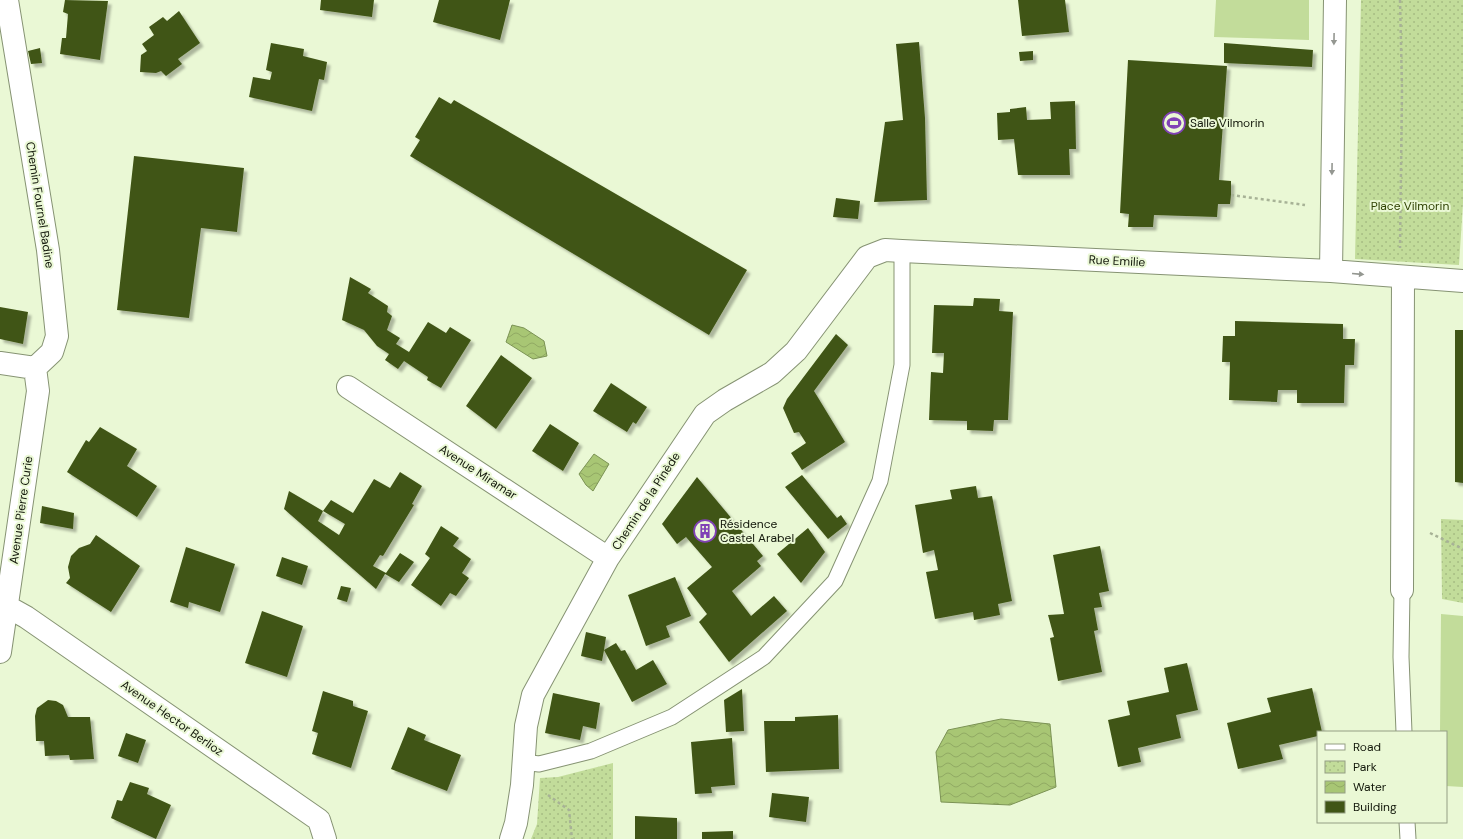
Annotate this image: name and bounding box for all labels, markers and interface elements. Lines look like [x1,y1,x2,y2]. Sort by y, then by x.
one-way arrow [1331,33,1337,46]
sports icon: Salle Vilmorin [1161,110,1187,136]
place label: Salle Vilmorin [1190,115,1265,131]
street label: Chemin Fournel Badine [22,141,58,270]
one-way arrow [1329,163,1335,176]
park label: Place Vilmorin [1371,198,1449,214]
street label: Rue Emilie [1088,252,1146,270]
one-way arrow [1352,270,1364,277]
street label: Avenue Miramar [436,441,520,503]
street label: Chemin de la Pinède [608,449,684,553]
street label: Avenue Pierre Curie [5,455,37,565]
place label: Résidence Castel Arabel [720,516,794,546]
building icon: Résidence Castel Arabel [692,518,718,544]
street label: Avenue Hector Berlioz [118,677,226,759]
legend [1317,731,1447,823]
text: Road [1353,739,1381,755]
text: Park [1353,759,1377,775]
text: Water [1353,779,1387,795]
text: Building [1353,799,1397,815]

